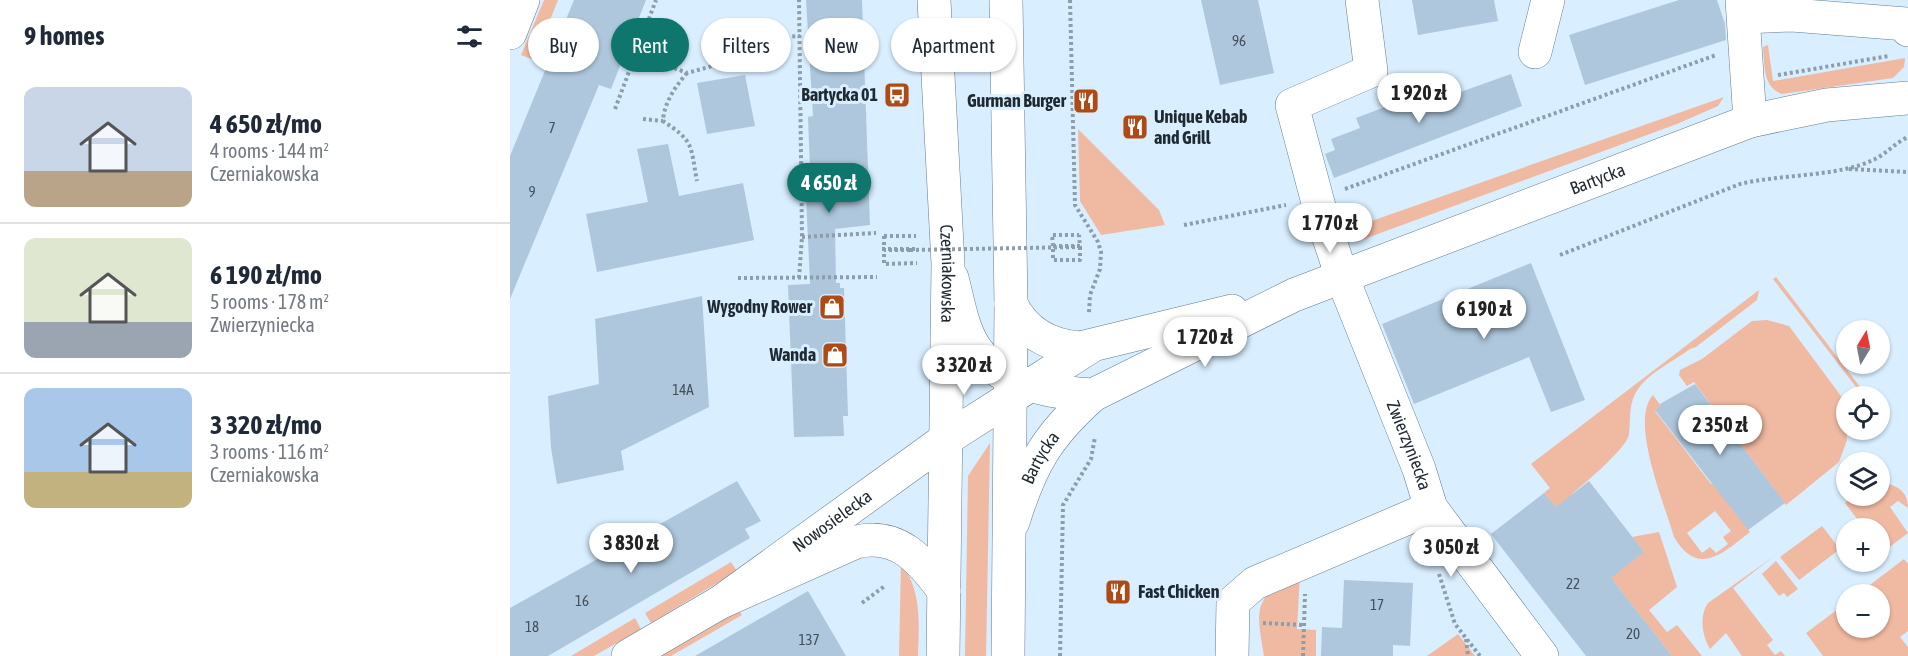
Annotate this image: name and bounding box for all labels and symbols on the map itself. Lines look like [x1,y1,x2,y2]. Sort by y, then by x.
house number: 96 [1232,32,1246,49]
pin: 1 920 zł [1357,73,1481,124]
bus stop icon: Bartycka 01 [882,80,912,110]
place label: Bartycka 01 [801,84,878,105]
restaurant icon: Gurman Burger [1071,86,1101,116]
place label: Gurman Burger [967,90,1067,111]
place label: Unique Kebab and Grill [1154,106,1247,148]
restaurant icon: Unique Kebab and Grill [1120,112,1150,142]
house number: 7 [548,119,556,136]
street label: Bartycka [1567,159,1628,199]
pin: 4 650 zł [767,163,891,214]
house number: 9 [528,183,536,200]
pin: 1 770 zł [1268,203,1392,254]
street label: Czerniakowska [936,224,959,323]
pin: 6 190 zł [1422,289,1546,340]
shop icon: Wygodny Rower [817,292,847,322]
place label: Wygodny Rower [706,296,813,317]
pin: 1 720 zł [1143,317,1267,368]
north arrow [1836,320,1890,374]
shop icon: Wanda [820,340,850,370]
place label: Wanda [768,344,816,365]
pin: 3 320 zł [902,345,1026,396]
house number: 14A [672,381,694,398]
street label: Zwierzyniecka [1383,397,1436,493]
pin: 2 350 zł [1658,405,1782,456]
street label: Bartycka [1017,427,1063,487]
street label: Nowosielecka [789,485,876,556]
pin: 3 830 zł [569,523,693,574]
pin: 3 050 zł [1389,527,1513,578]
house number: 22 [1566,575,1580,592]
restaurant icon: Fast Chicken [1103,577,1133,607]
place label: Fast Chicken [1138,581,1220,602]
house number: 16 [575,592,589,609]
house number: 17 [1370,596,1384,613]
house number: 18 [525,618,539,635]
house number: 20 [1626,625,1640,642]
house number: 137 [798,631,820,648]

